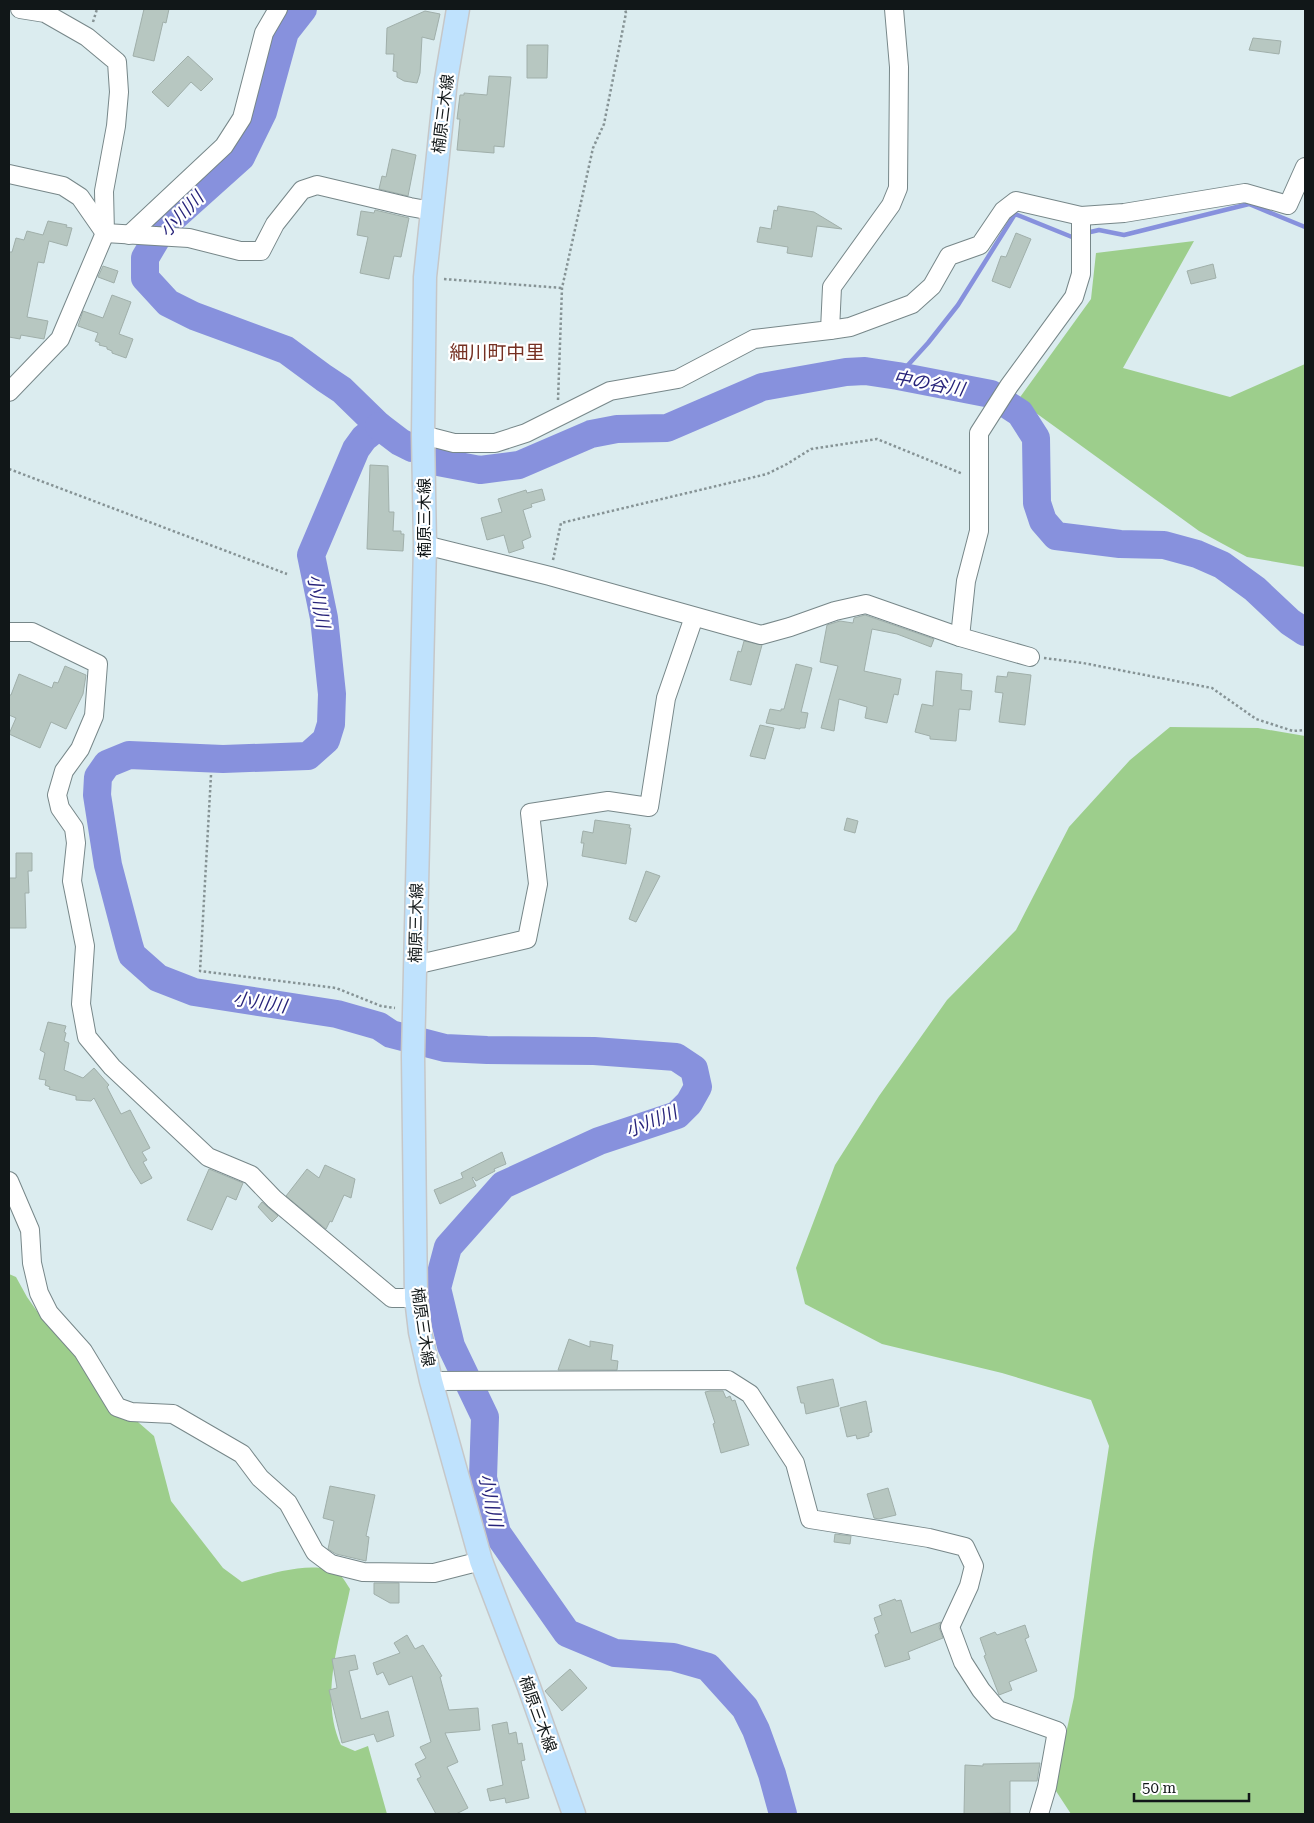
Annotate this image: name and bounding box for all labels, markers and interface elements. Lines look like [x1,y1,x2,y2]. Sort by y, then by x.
street label: 楠原三木線 [429,73,457,155]
water label: 小川川 [155,186,209,241]
district label: 細川町中里 [449,341,545,364]
water label: 中の谷川 [892,366,968,400]
street label: 楠原三木線 [415,478,434,558]
water label: 小川川 [304,573,334,631]
street label: 楠原三木線 [406,883,426,963]
water label: 小川川 [232,987,290,1017]
water label: 小川川 [622,1100,682,1141]
street label: 楠原三木線 [408,1286,438,1368]
water label: 小川川 [475,1471,507,1531]
street label: 楠原三木線 [515,1673,561,1755]
scale bar [1134,1770,1249,1802]
text: 50 m [1142,1779,1177,1797]

